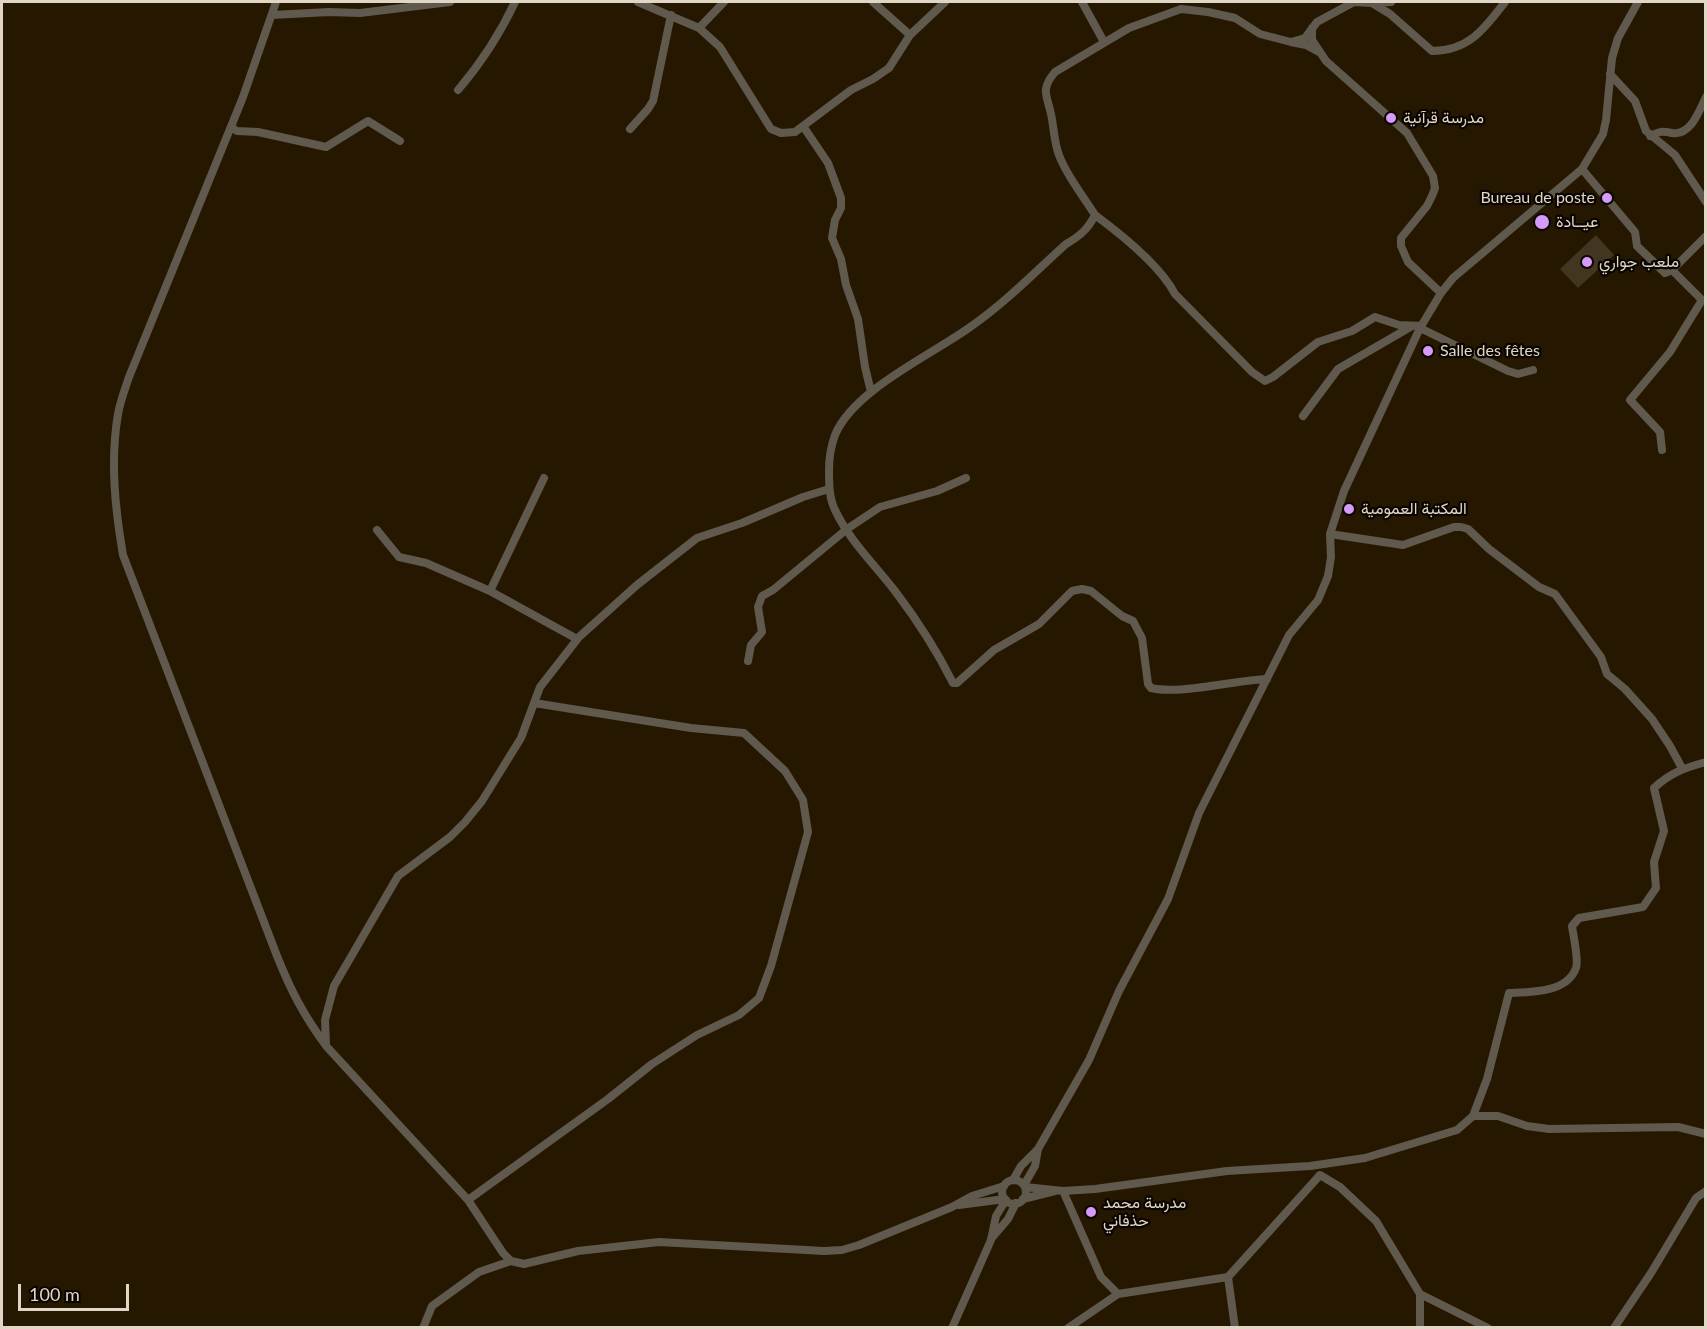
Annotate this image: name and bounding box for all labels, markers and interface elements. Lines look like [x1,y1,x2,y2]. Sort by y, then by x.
place label: مدرسة قرآنية [1403,108,1484,128]
marker: مدرسة قرآنية [1384,111,1398,125]
place label: Bureau de poste [1480,188,1595,208]
marker: Bureau de poste [1600,191,1614,205]
place label: عيــادة [1556,212,1598,232]
marker: عيــادة [1533,213,1551,231]
place label: ملعب جواري [1599,252,1679,272]
marker: ملعب جواري [1580,255,1594,269]
place label: Salle des fêtes [1440,341,1540,361]
marker: Salle des fêtes [1421,344,1435,358]
place label: المكتبة العمومية [1361,499,1467,519]
marker: المكتبة العمومية [1342,502,1356,516]
place label: مدرسة محمد حذفاني [1103,1193,1186,1231]
marker: مدرسة محمد حذفاني [1084,1205,1098,1219]
scale bar [21,1272,132,1310]
text: 100 m [29,1283,80,1305]

